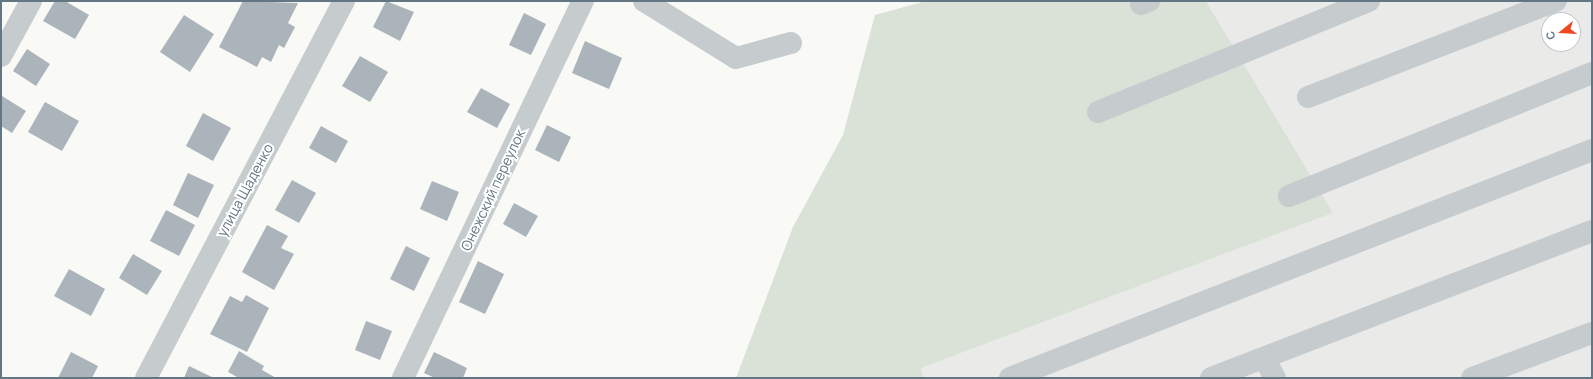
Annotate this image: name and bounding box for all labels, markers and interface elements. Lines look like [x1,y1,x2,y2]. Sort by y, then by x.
north arrow [1541,12,1581,52]
text: С [1542,29,1558,42]
street label: Онежский переулок [457,127,529,253]
street label: улица Щаденко [213,141,277,239]

